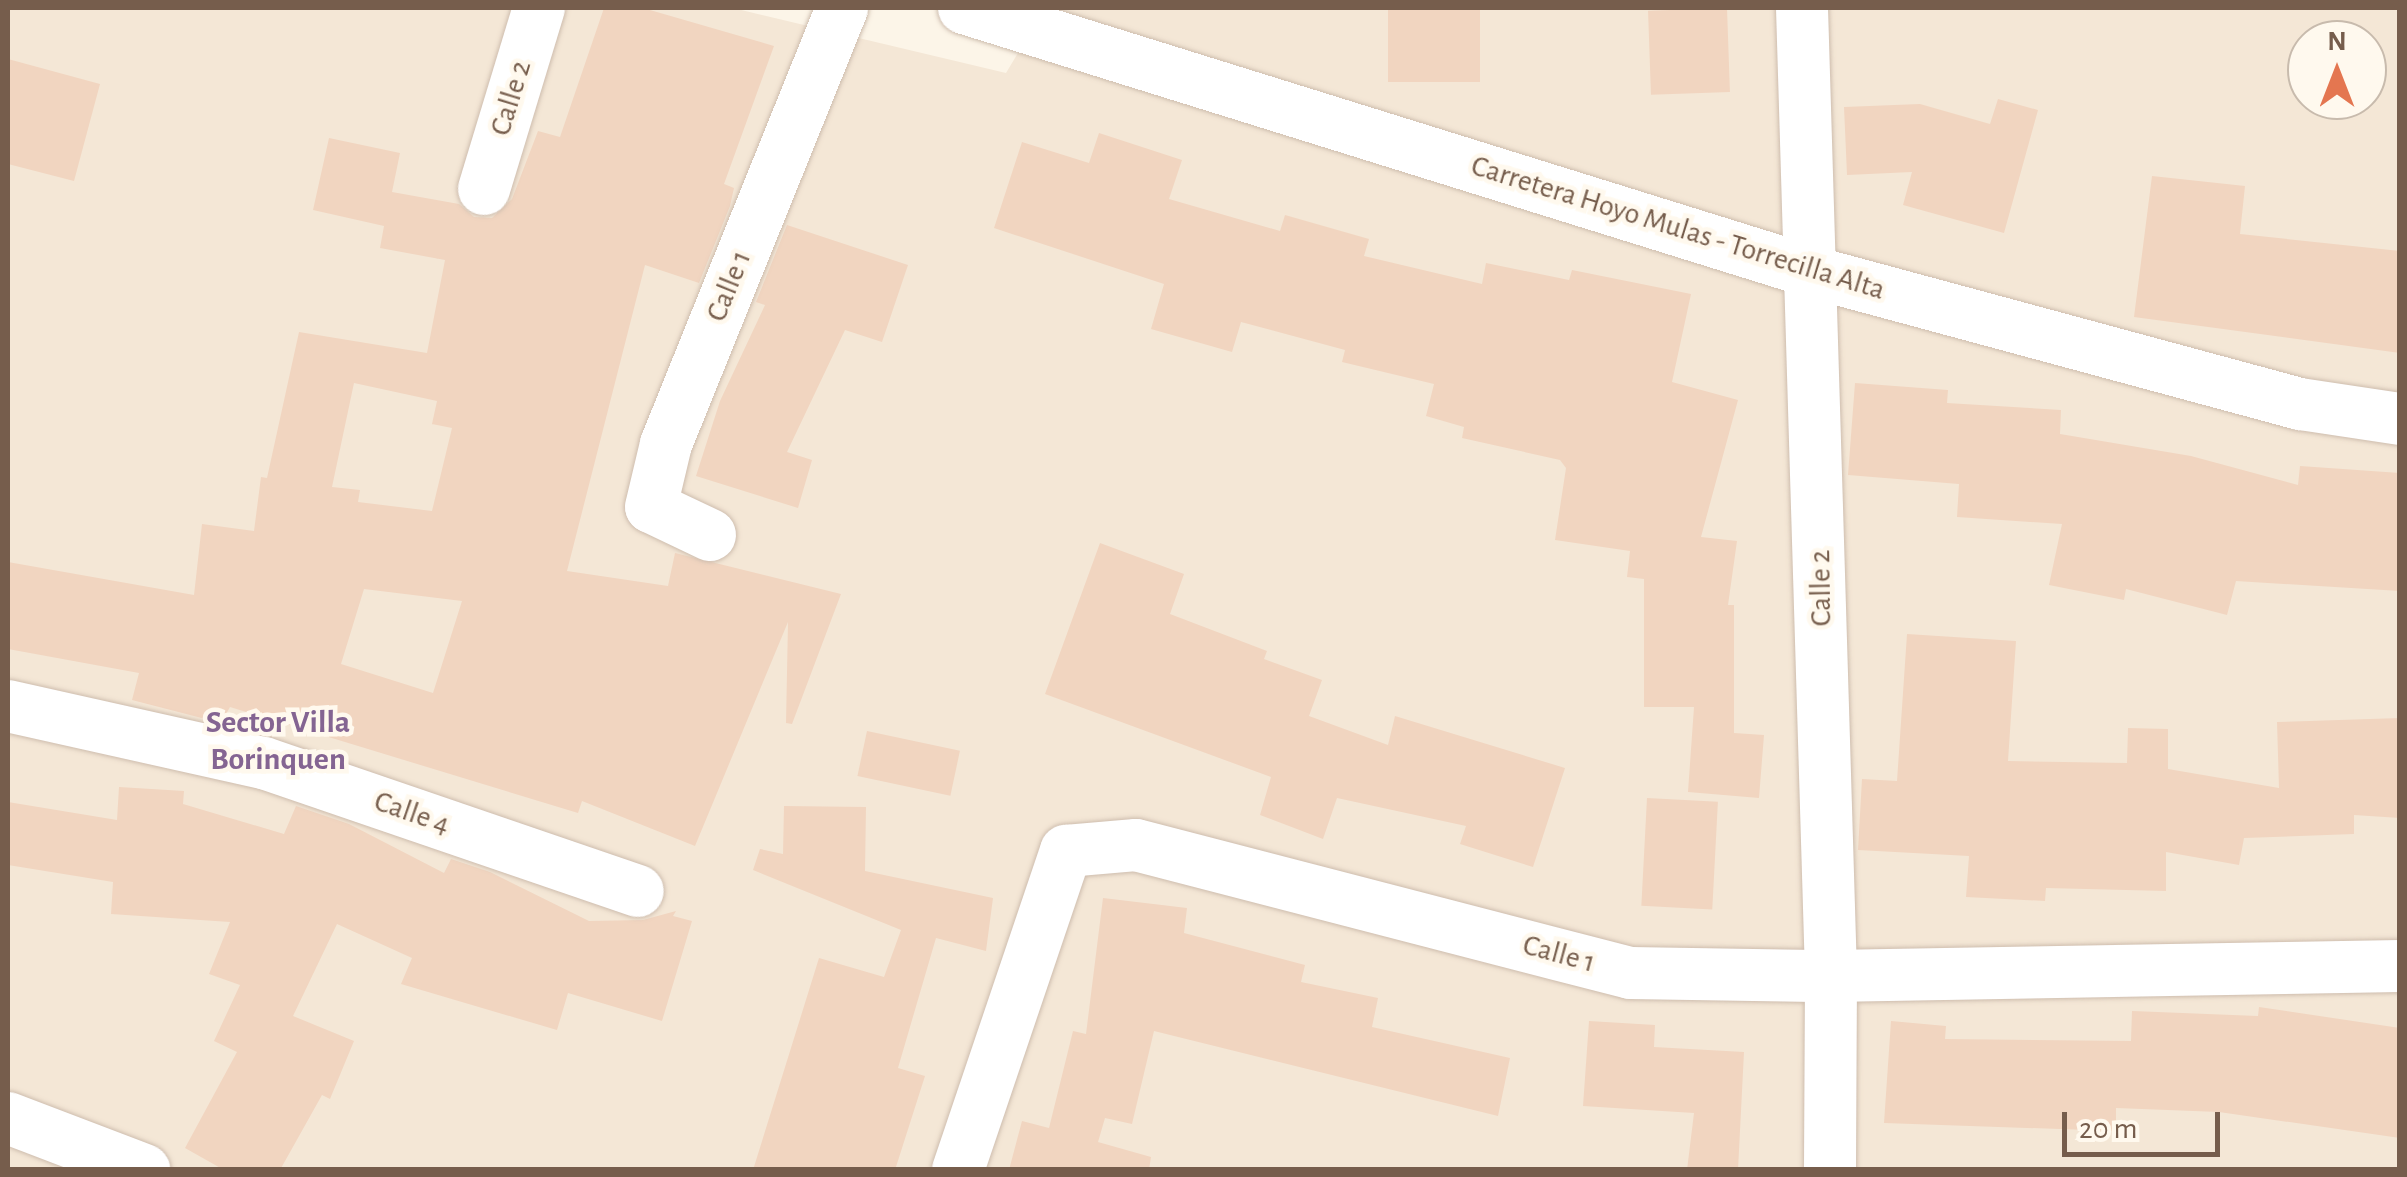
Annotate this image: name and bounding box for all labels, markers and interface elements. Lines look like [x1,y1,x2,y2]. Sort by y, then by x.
north arrow [2287,20,2387,120]
text: N [2327,28,2347,56]
street label: Calle 2 [483,56,539,140]
street label: Carretera Hoyo Mulas - Torrecilla Alta [1467,148,1889,308]
street label: Calle 1 [699,245,759,327]
street label: Calle 2 [1802,549,1840,627]
district label: Sector Villa Borinquen [206,704,350,779]
street label: Calle 4 [370,783,454,843]
street label: Calle 1 [1519,927,1599,981]
scale bar [2067,1092,2224,1154]
text: 20 m [2079,1114,2137,1144]

